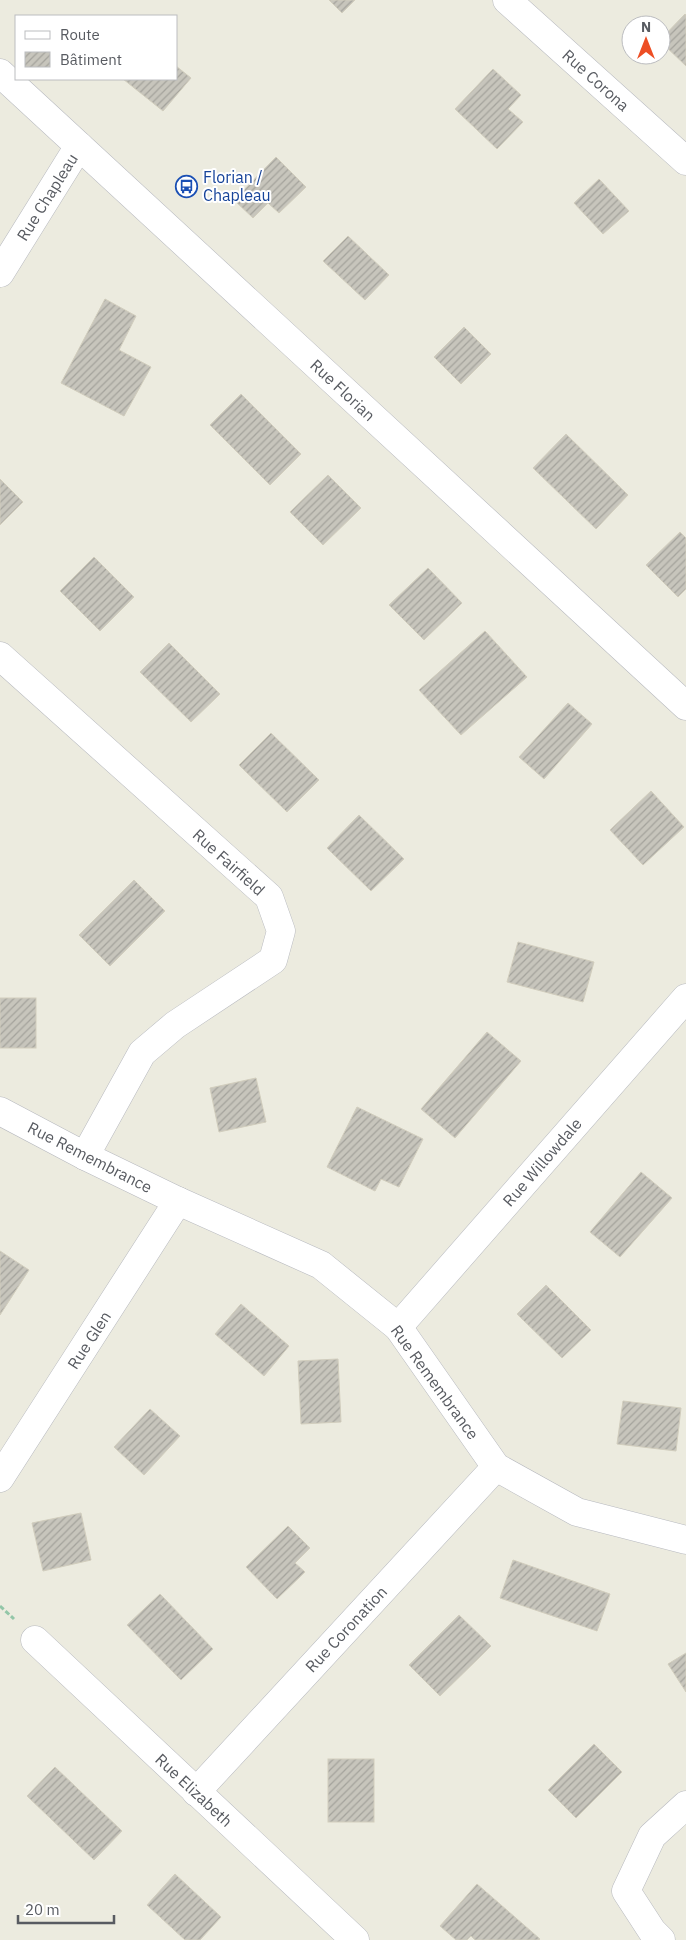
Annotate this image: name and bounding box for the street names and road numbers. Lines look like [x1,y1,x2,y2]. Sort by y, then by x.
street label: Rue Corona [558,45,634,116]
street label: Rue Chapleau [12,150,82,244]
street label: Rue Florian [306,355,380,425]
street label: Rue Fairfield [189,824,269,900]
street label: Rue Willowdale [498,1113,586,1210]
street label: Rue Remembrance [24,1117,156,1197]
street label: Rue Glen [63,1307,115,1373]
street label: Rue Remembrance [387,1321,483,1443]
street label: Rue Coronation [301,1582,391,1676]
street label: Rue Elizabeth [151,1749,237,1831]

